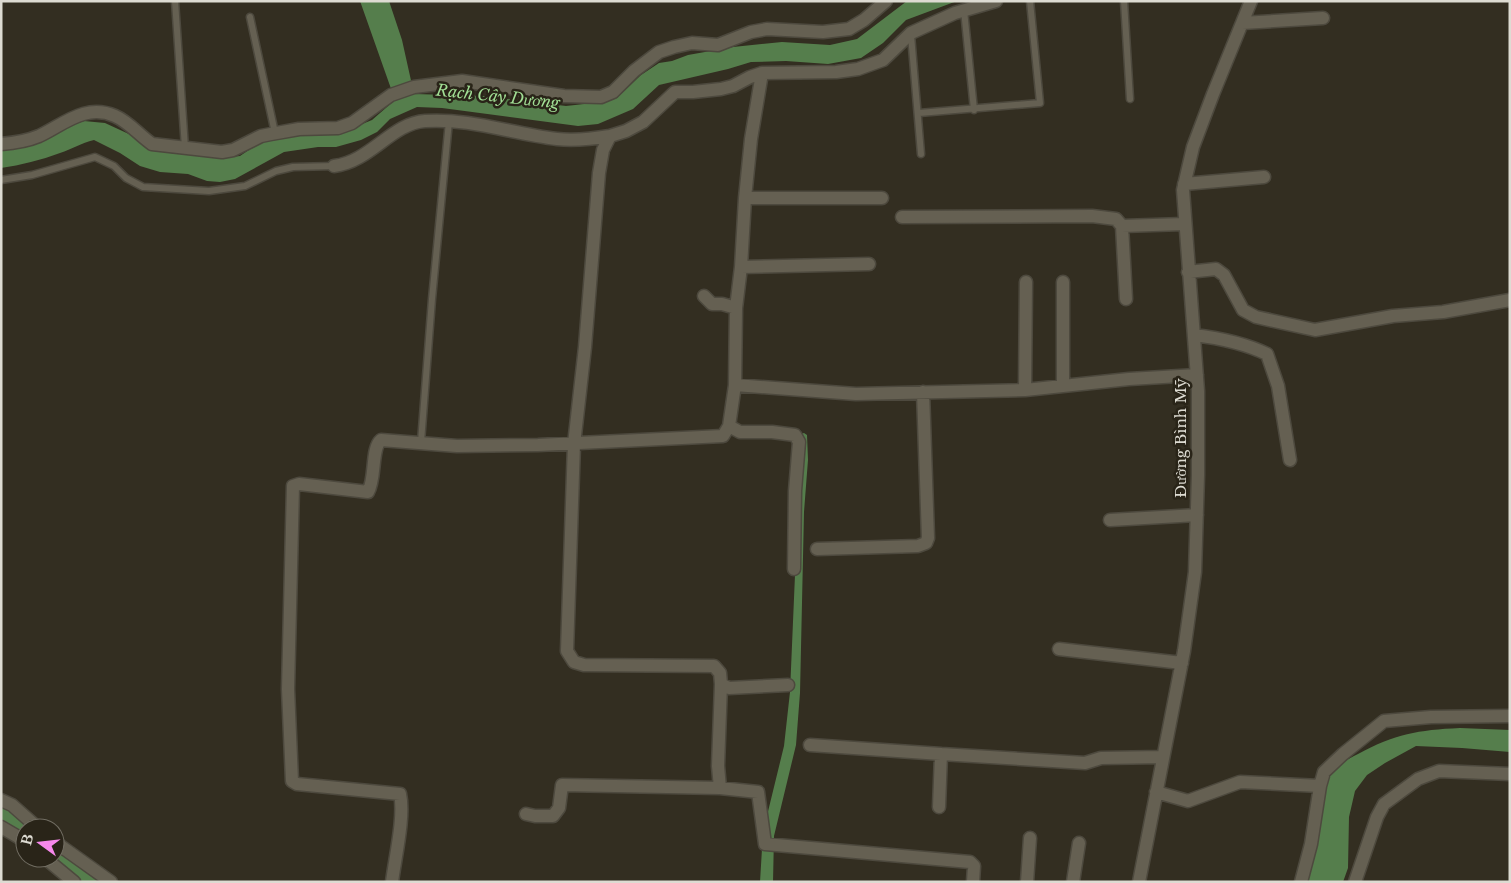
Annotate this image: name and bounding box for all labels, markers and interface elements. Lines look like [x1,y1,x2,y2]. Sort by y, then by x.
water label: Rạch Cây Dương [434,79,562,113]
street label: Đường Bình Mỹ [1171,378,1190,498]
north arrow [15,818,65,868]
text: B [17,832,38,847]

